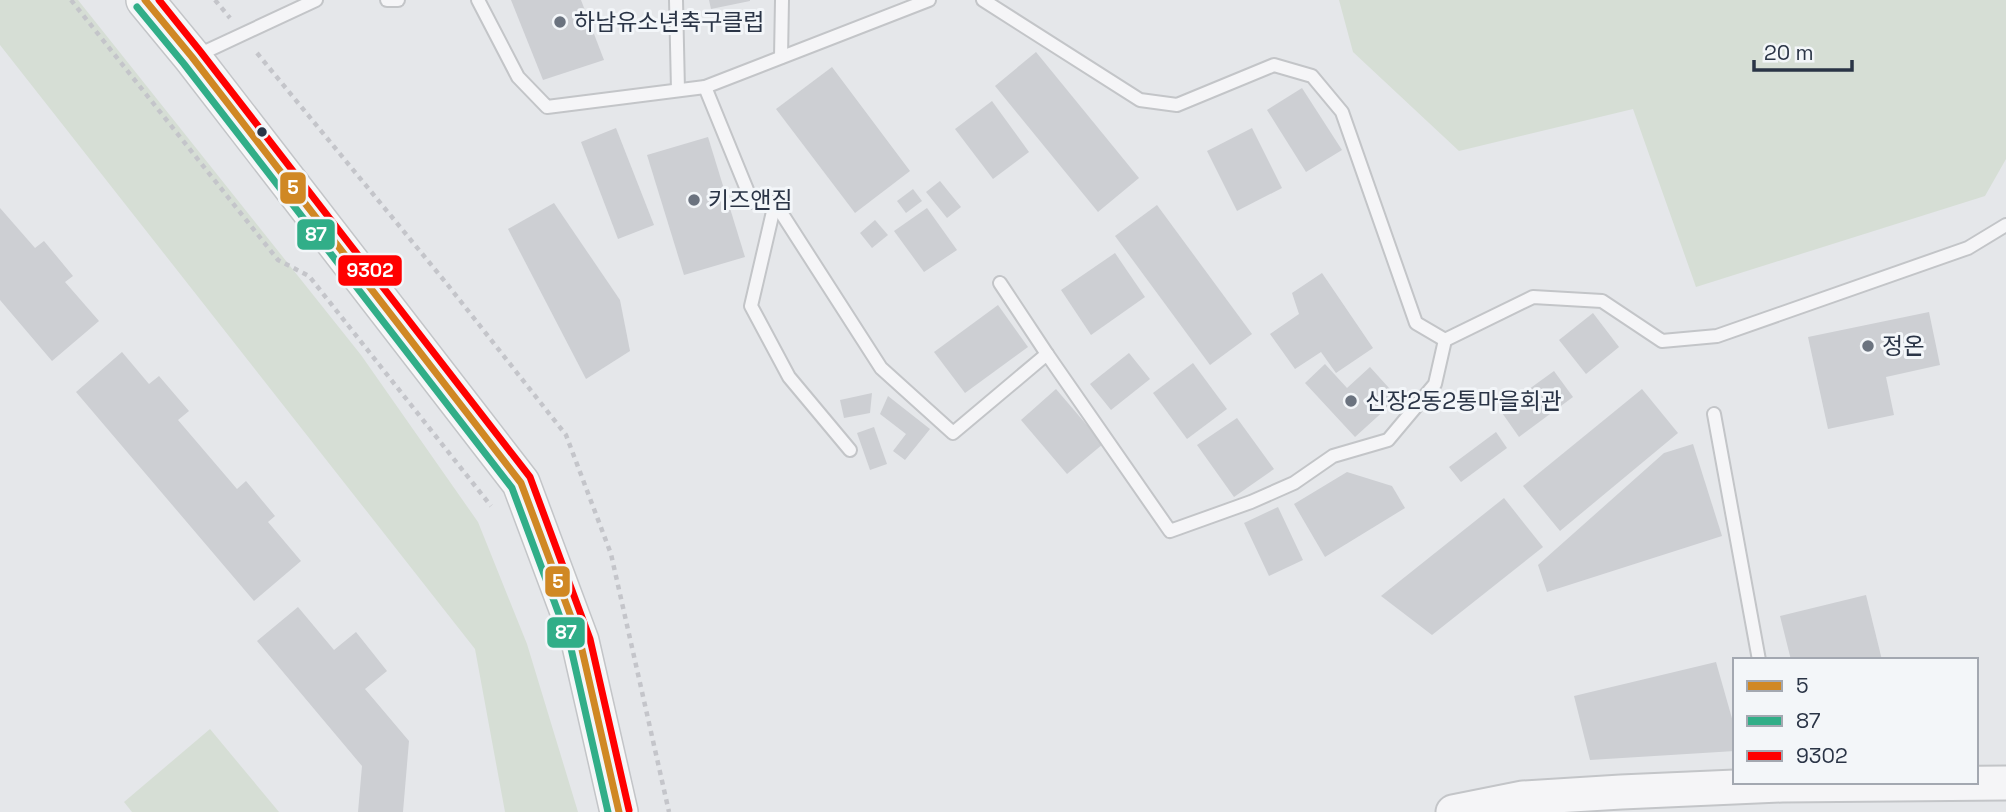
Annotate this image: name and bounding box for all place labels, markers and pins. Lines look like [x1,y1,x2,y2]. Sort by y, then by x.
place label: 하남유소년축구클럽 [574,7,764,37]
marker: 하남유소년축구클럽 [552,14,568,30]
unlabelled marker [255,125,269,139]
place label: 키즈앤짐 [708,185,793,215]
marker: 키즈앤짐 [686,192,702,208]
place label: 정온 [1882,331,1924,361]
marker: 정온 [1860,338,1876,354]
place label: 신장2동2통마을회관 [1365,386,1562,416]
marker: 신장2동2통마을회관 [1343,393,1359,409]

